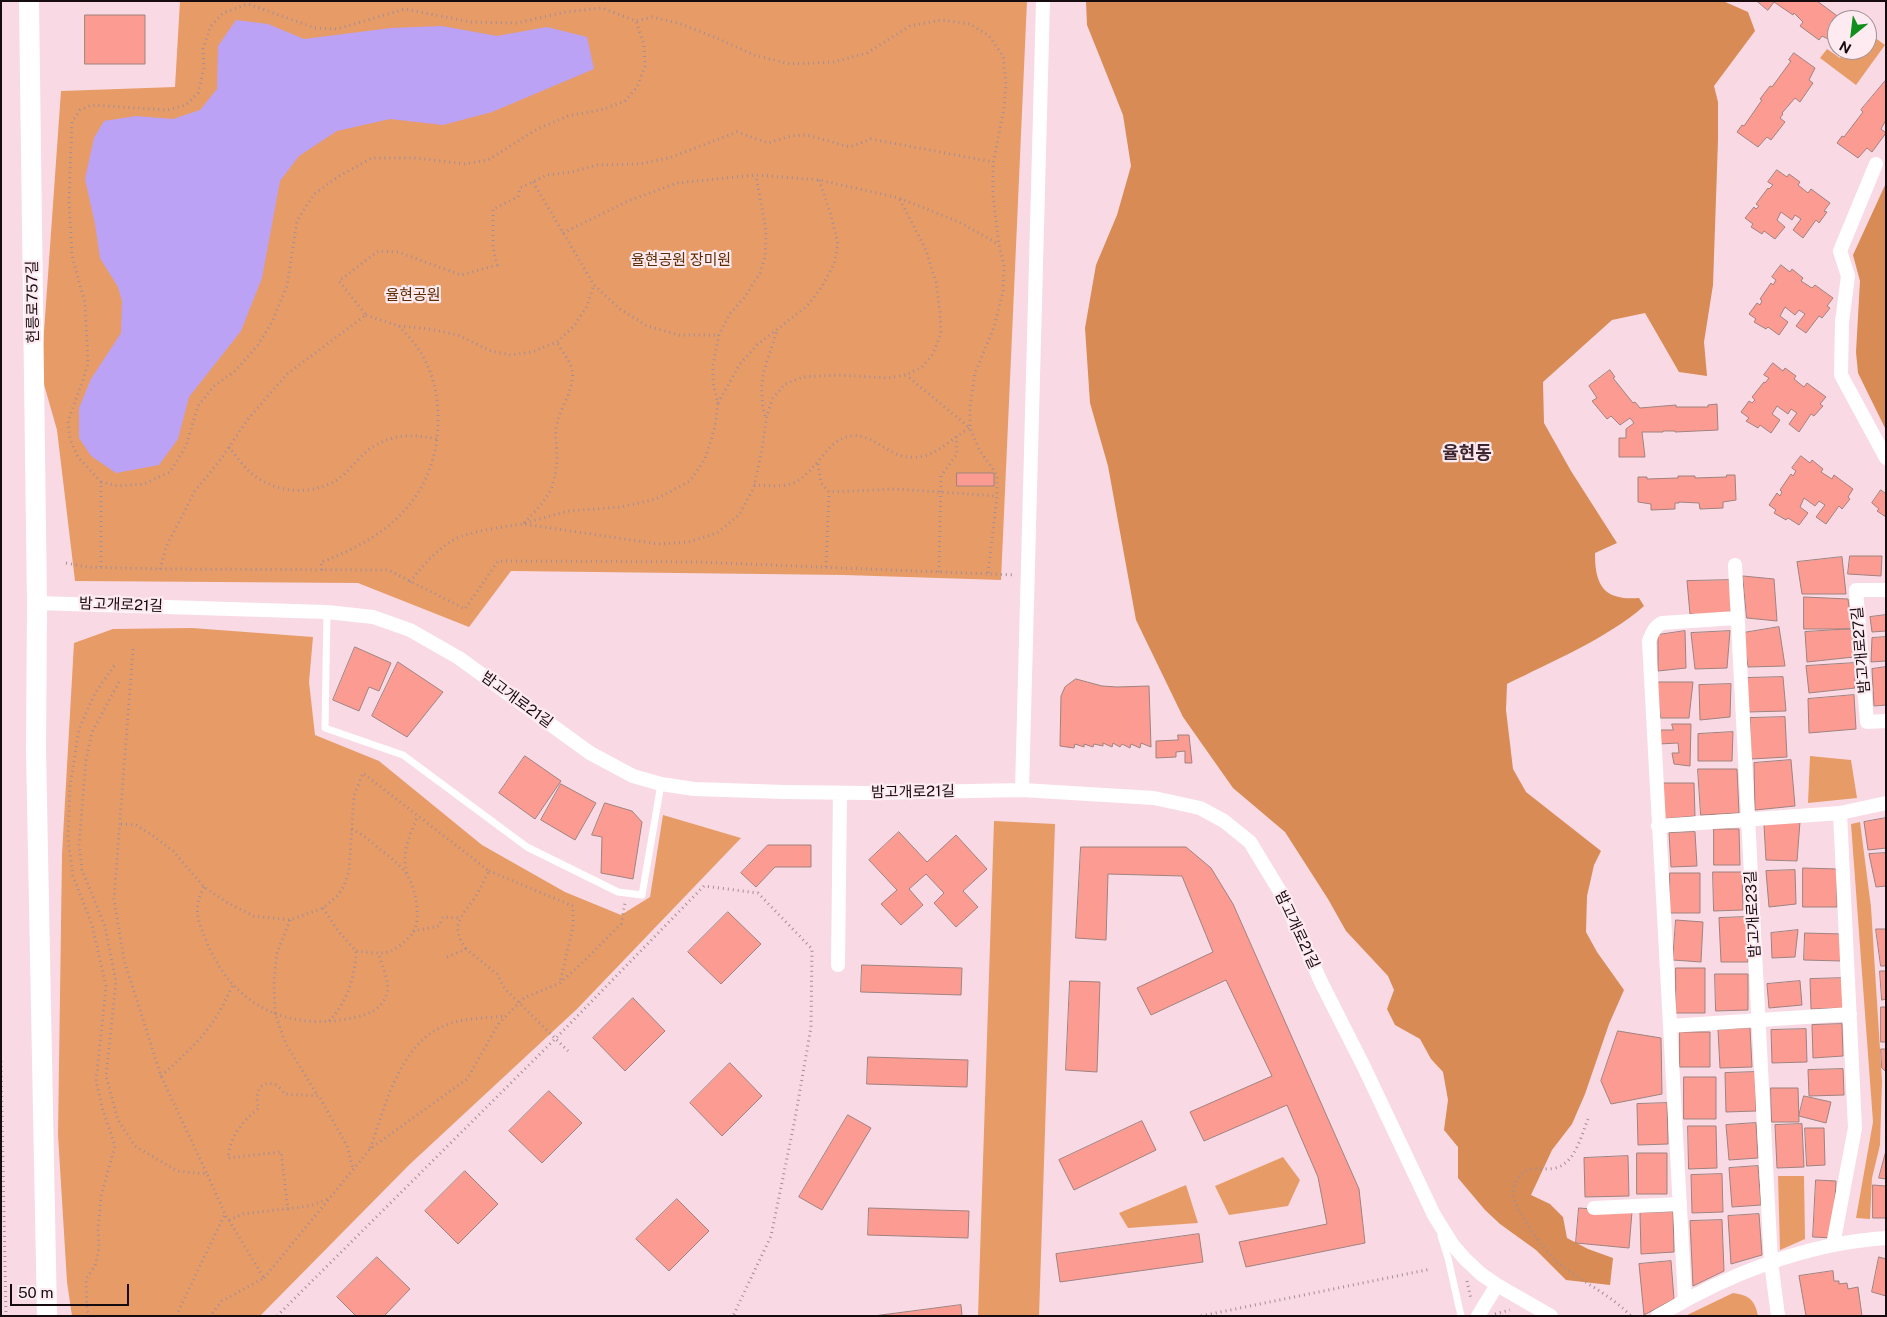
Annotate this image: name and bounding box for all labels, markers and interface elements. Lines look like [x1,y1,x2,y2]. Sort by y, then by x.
north arrow [1827,10,1877,60]
text: N [1837,38,1854,57]
park label: 율현공원 장미원 [631,251,731,269]
street label: 헌릉로757길 [23,260,43,344]
park label: 율현공원 [385,286,441,304]
district label: 율현동 [1442,442,1492,464]
street label: 밤고개로21길 [79,595,163,615]
street label: 밤고개로27길 [1848,606,1874,694]
street label: 밤고개로21길 [478,668,556,732]
street label: 밤고개로21길 [871,782,955,802]
street label: 밤고개로23길 [1742,870,1764,958]
street label: 밤고개로21길 [1271,888,1323,972]
scale bar [12,1274,131,1306]
text: 50 m [18,1284,53,1301]

